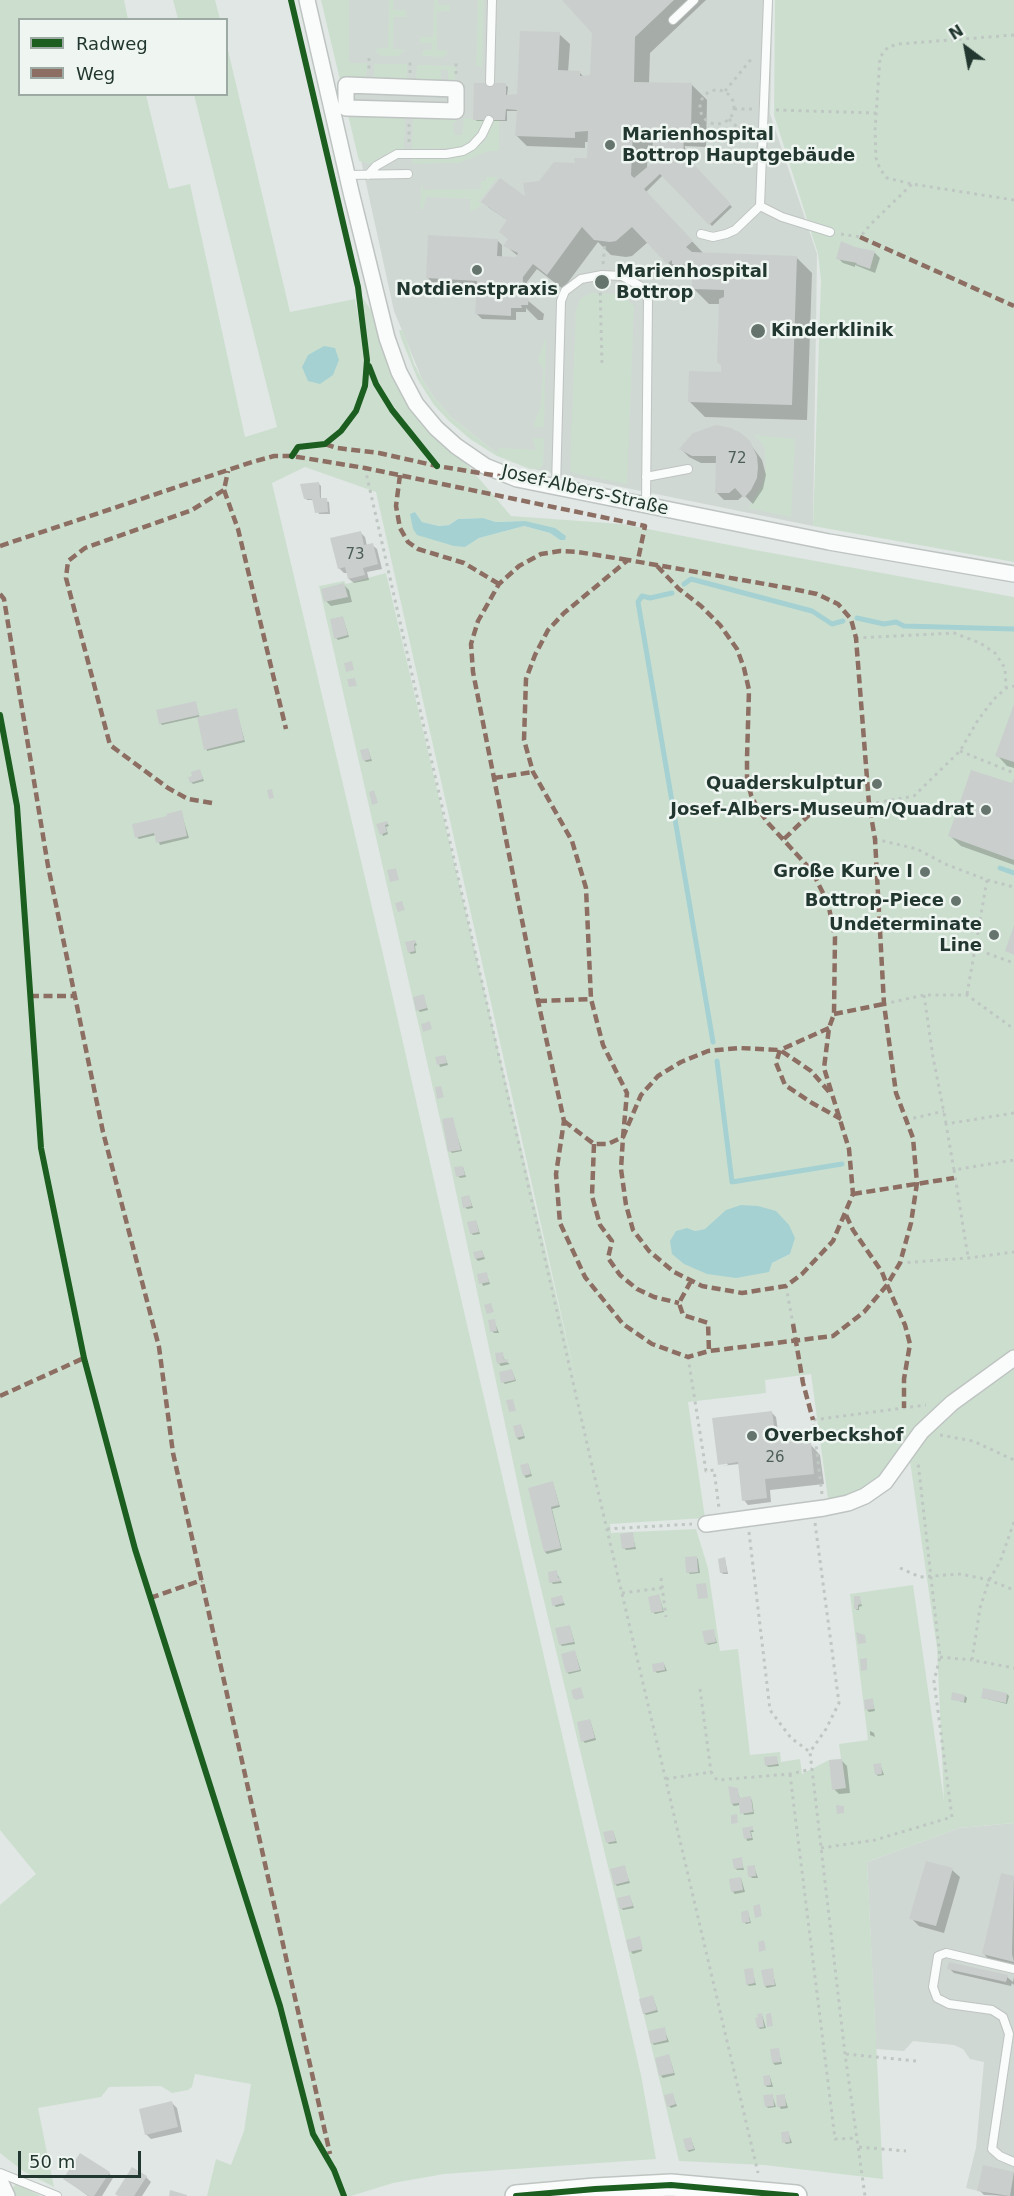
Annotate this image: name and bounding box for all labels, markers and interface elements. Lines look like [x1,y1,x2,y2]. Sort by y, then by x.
legend [18,18,228,96]
north arrow [936,18,996,78]
text: N [945,21,967,44]
text: Radweg [76,33,148,54]
text: Weg [76,63,115,84]
place label: Marienhospital Bottrop Hauptgebäude [622,124,855,166]
marker: Marienhospital Bottrop Hauptgebäude [603,138,617,152]
place label: Marienhospital Bottrop [616,261,768,304]
marker: Notdienstpraxis [470,263,484,277]
marker: Marienhospital Bottrop [593,273,611,291]
place label: Notdienstpraxis [396,279,558,301]
place label: Kinderklinik [771,320,893,342]
marker: Kinderklinik [749,322,767,340]
house number: 72 [727,450,747,468]
street label: Josef-Albers-Straße [499,461,671,521]
house number: 73 [345,546,365,564]
place label: Quaderskulptur [706,773,865,795]
marker: Quaderskulptur [870,777,884,791]
place label: Josef-Albers-Museum/Quadrat [670,799,974,821]
marker: Josef-Albers-Museum/Quadrat [979,803,993,817]
place label: Große Kurve I [773,861,913,883]
marker: Große Kurve I [918,865,932,879]
place label: Bottrop-Piece [805,890,944,912]
marker: Bottrop-Piece [949,894,963,908]
place label: Undeterminate Line [829,914,982,956]
marker: Undeterminate Line [987,928,1001,942]
place label: Overbeckshof [764,1425,904,1447]
marker: Overbeckshof [745,1429,759,1443]
house number: 26 [765,1449,785,1467]
scale bar [21,2139,144,2177]
text: 50 m [29,2151,75,2172]

